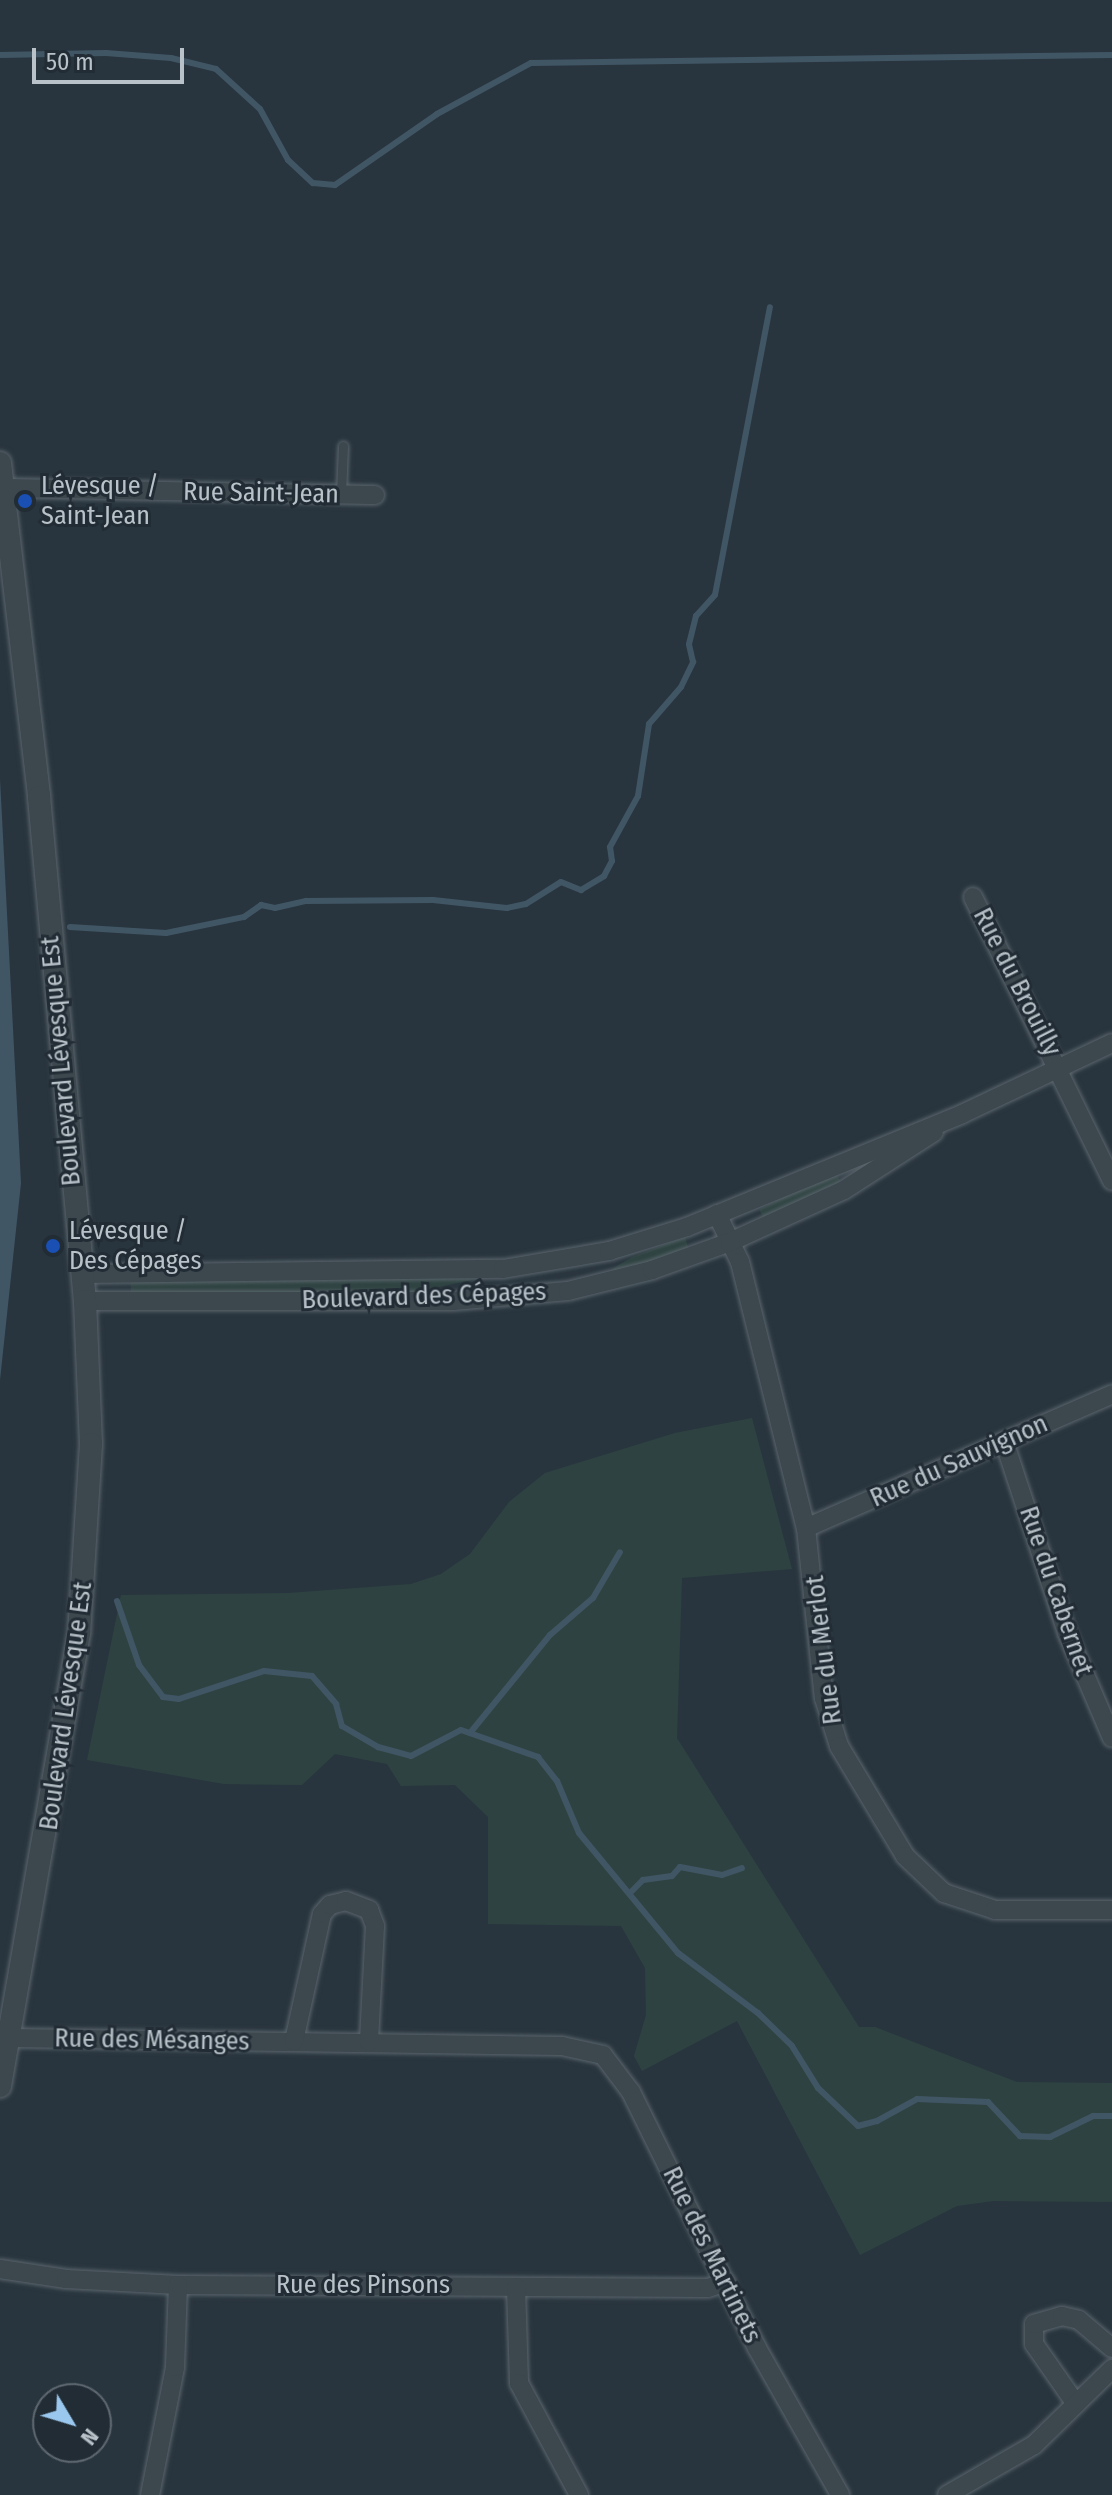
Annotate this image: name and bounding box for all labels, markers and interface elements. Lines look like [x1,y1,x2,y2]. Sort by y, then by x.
scale bar [36,32,188,82]
text: 50 m [46,48,94,76]
place label: Lévesque / Saint-Jean [41,470,159,532]
street label: Rue Saint-Jean [183,476,339,510]
marker: Lévesque / Saint-Jean [16,492,34,510]
street label: Rue du Brouilly [966,903,1068,1061]
street label: Boulevard Lévesque Est [35,935,87,1187]
place label: Lévesque / Des Cépages [69,1215,202,1276]
marker: Lévesque / Des Cépages [44,1237,62,1255]
street label: Boulevard des Cépages [301,1276,547,1316]
street label: Rue du Sauvignon [865,1408,1053,1514]
street label: Rue du Cabernet [1012,1502,1100,1680]
street label: Rue du Merlot [799,1574,849,1726]
street label: Boulevard Lévesque Est [33,1580,99,1832]
street label: Rue des Mésanges [54,2023,250,2057]
street label: Rue des Martinets [656,2162,768,2348]
street label: Rue des Pinsons [276,2269,450,2301]
north arrow [32,2383,112,2463]
text: N [75,2423,104,2450]

